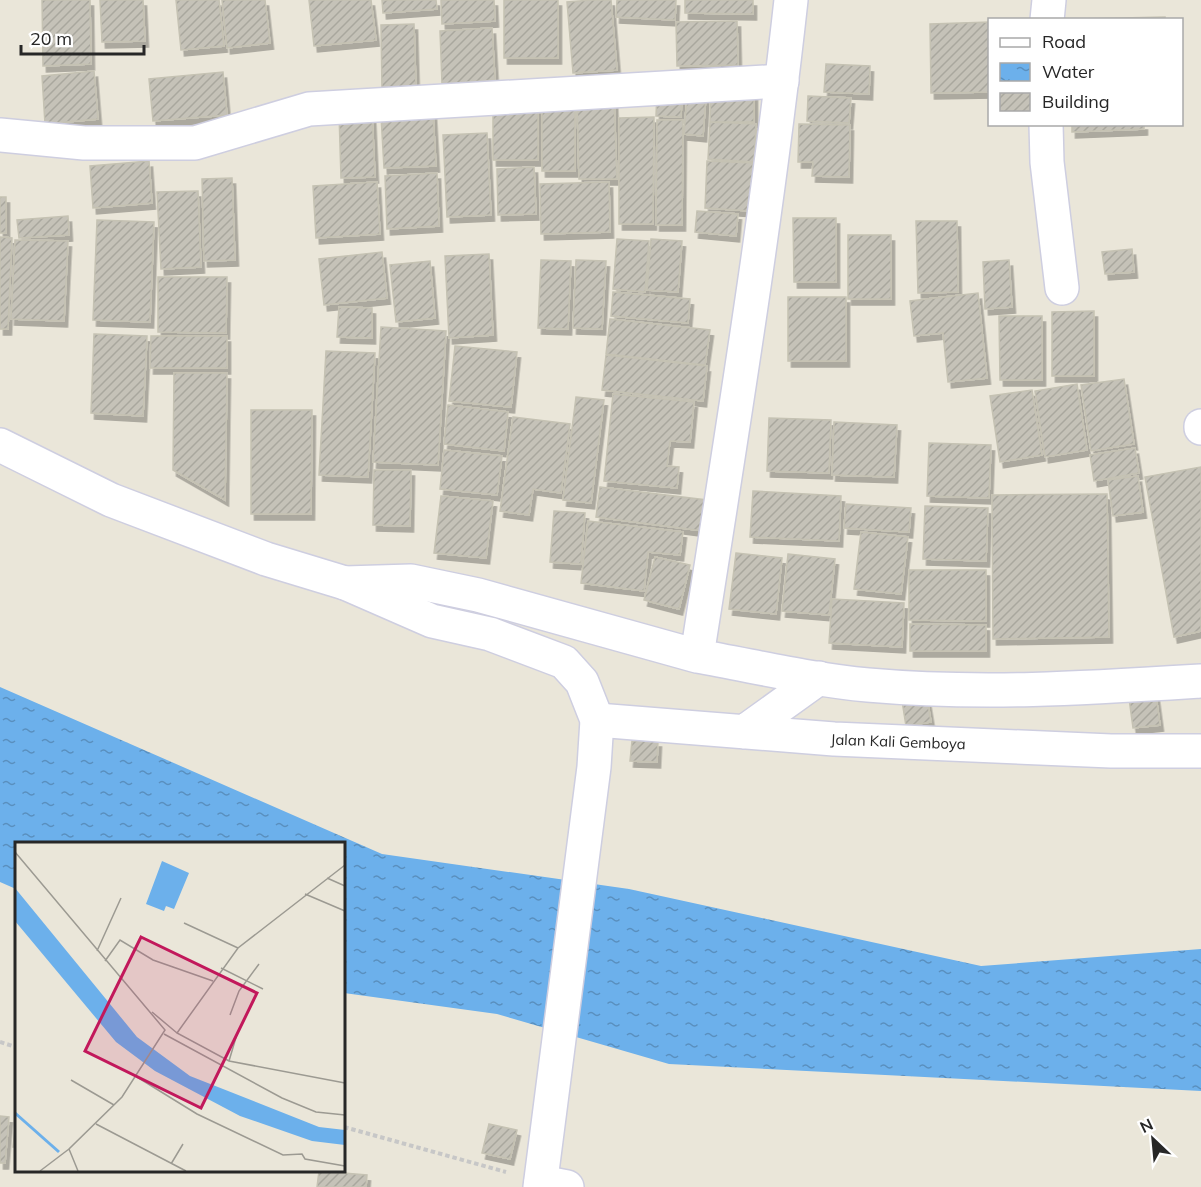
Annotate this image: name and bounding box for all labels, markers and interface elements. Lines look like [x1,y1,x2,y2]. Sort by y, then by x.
scale bar [21,18,144,56]
legend [988,18,1183,126]
text: 20 m [30,27,72,50]
text: Road [1042,30,1086,53]
text: Water [1042,60,1095,83]
text: Building [1042,90,1110,113]
street label: Jalan Kali Gemboya [830,730,966,753]
inset map [15,842,345,1172]
north arrow [1123,1109,1183,1169]
text: N [1137,1114,1156,1137]

